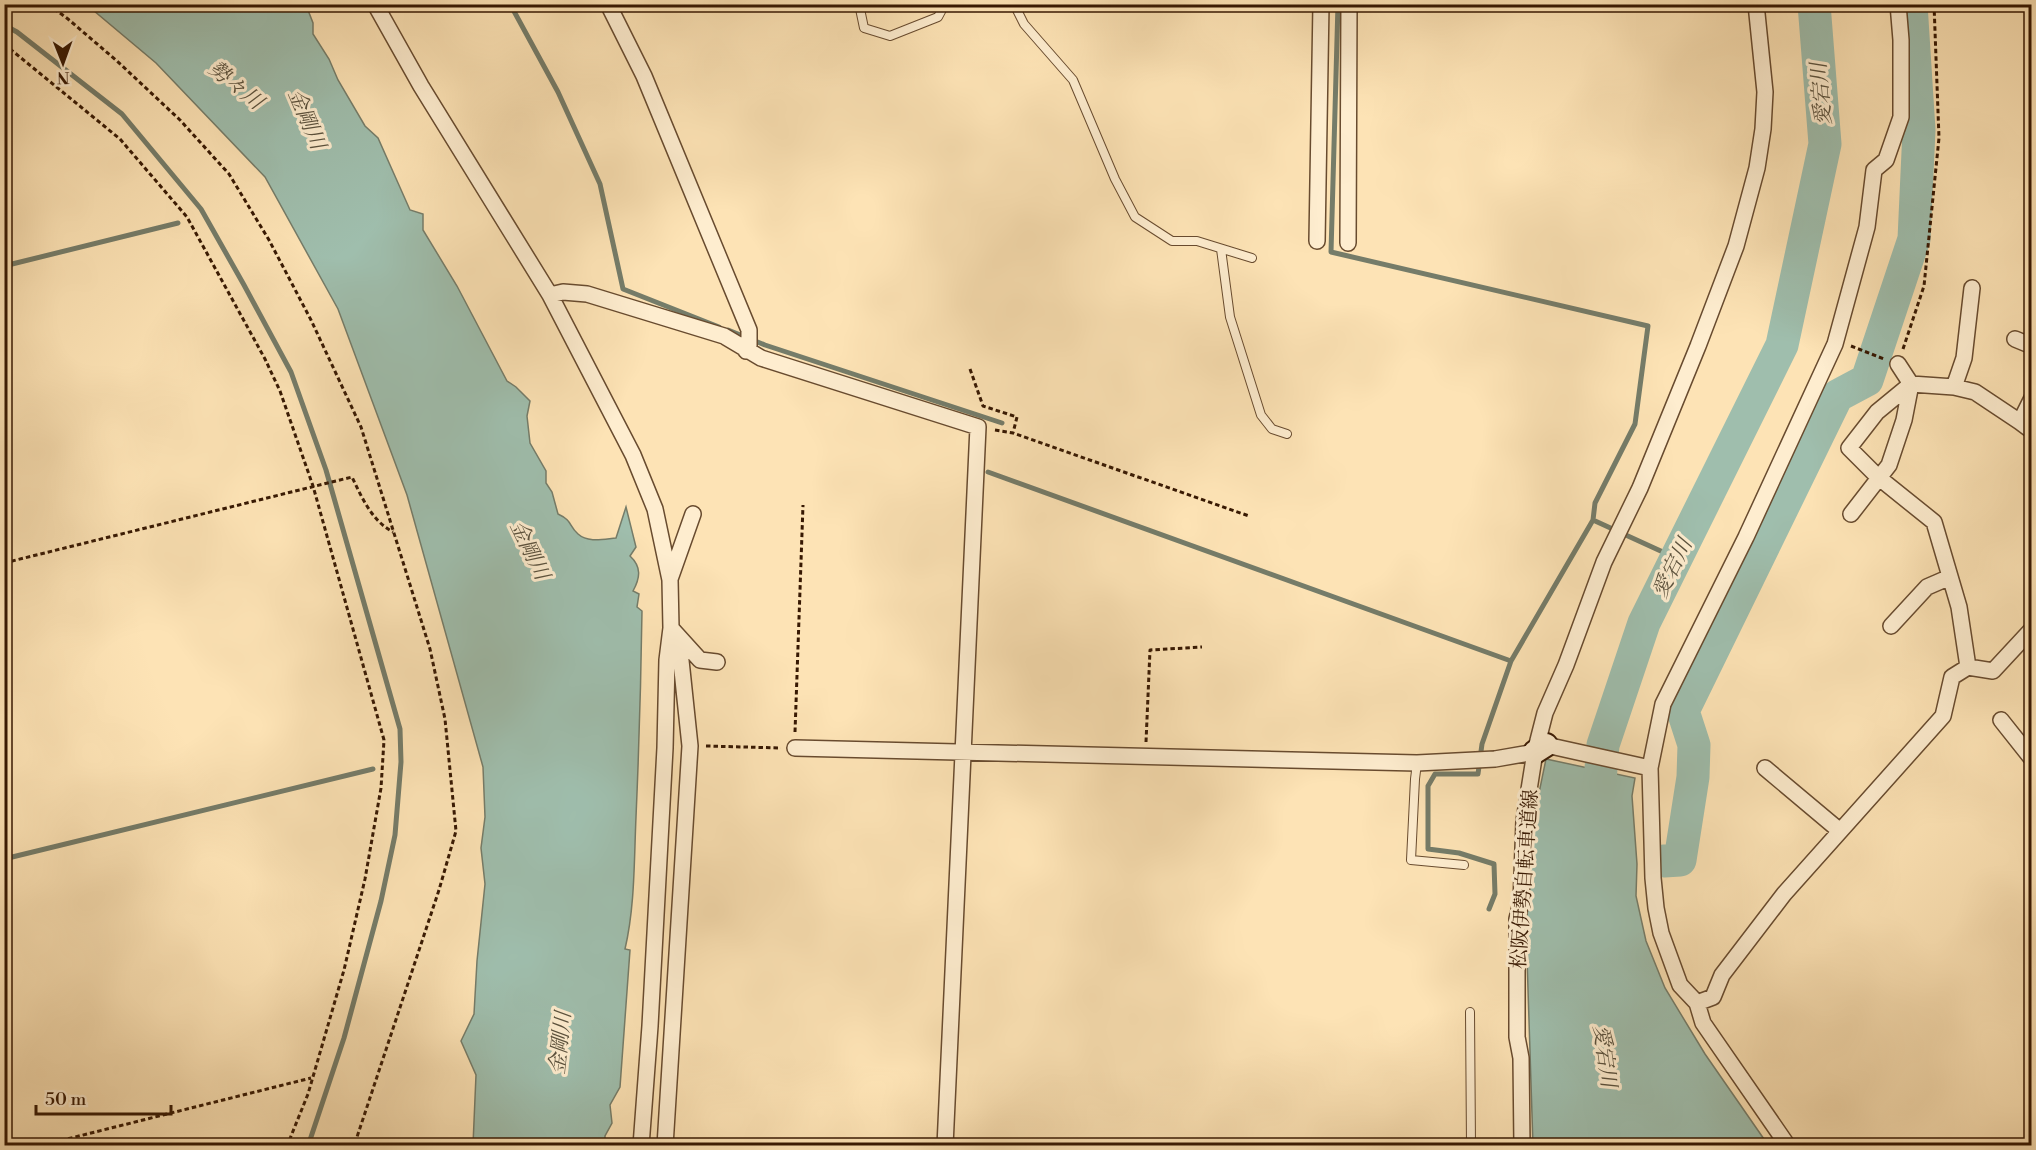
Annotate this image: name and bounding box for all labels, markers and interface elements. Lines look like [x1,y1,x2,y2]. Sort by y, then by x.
north arrow [33,33,93,93]
water label: 勢々川 [203,56,270,117]
water label: 愛宕川 [1806,59,1838,126]
text: N [56,67,70,87]
water label: 金剛川 [282,85,331,155]
water label: 金剛川 [504,516,555,586]
water label: 愛宕川 [1647,533,1699,602]
street label: 松阪伊勢自転車道線 [1507,788,1544,970]
water label: 金剛川 [545,1008,577,1076]
water label: 愛宕川 [1587,1023,1622,1091]
scale bar [36,1078,171,1116]
text: 50 m [45,1088,87,1111]

